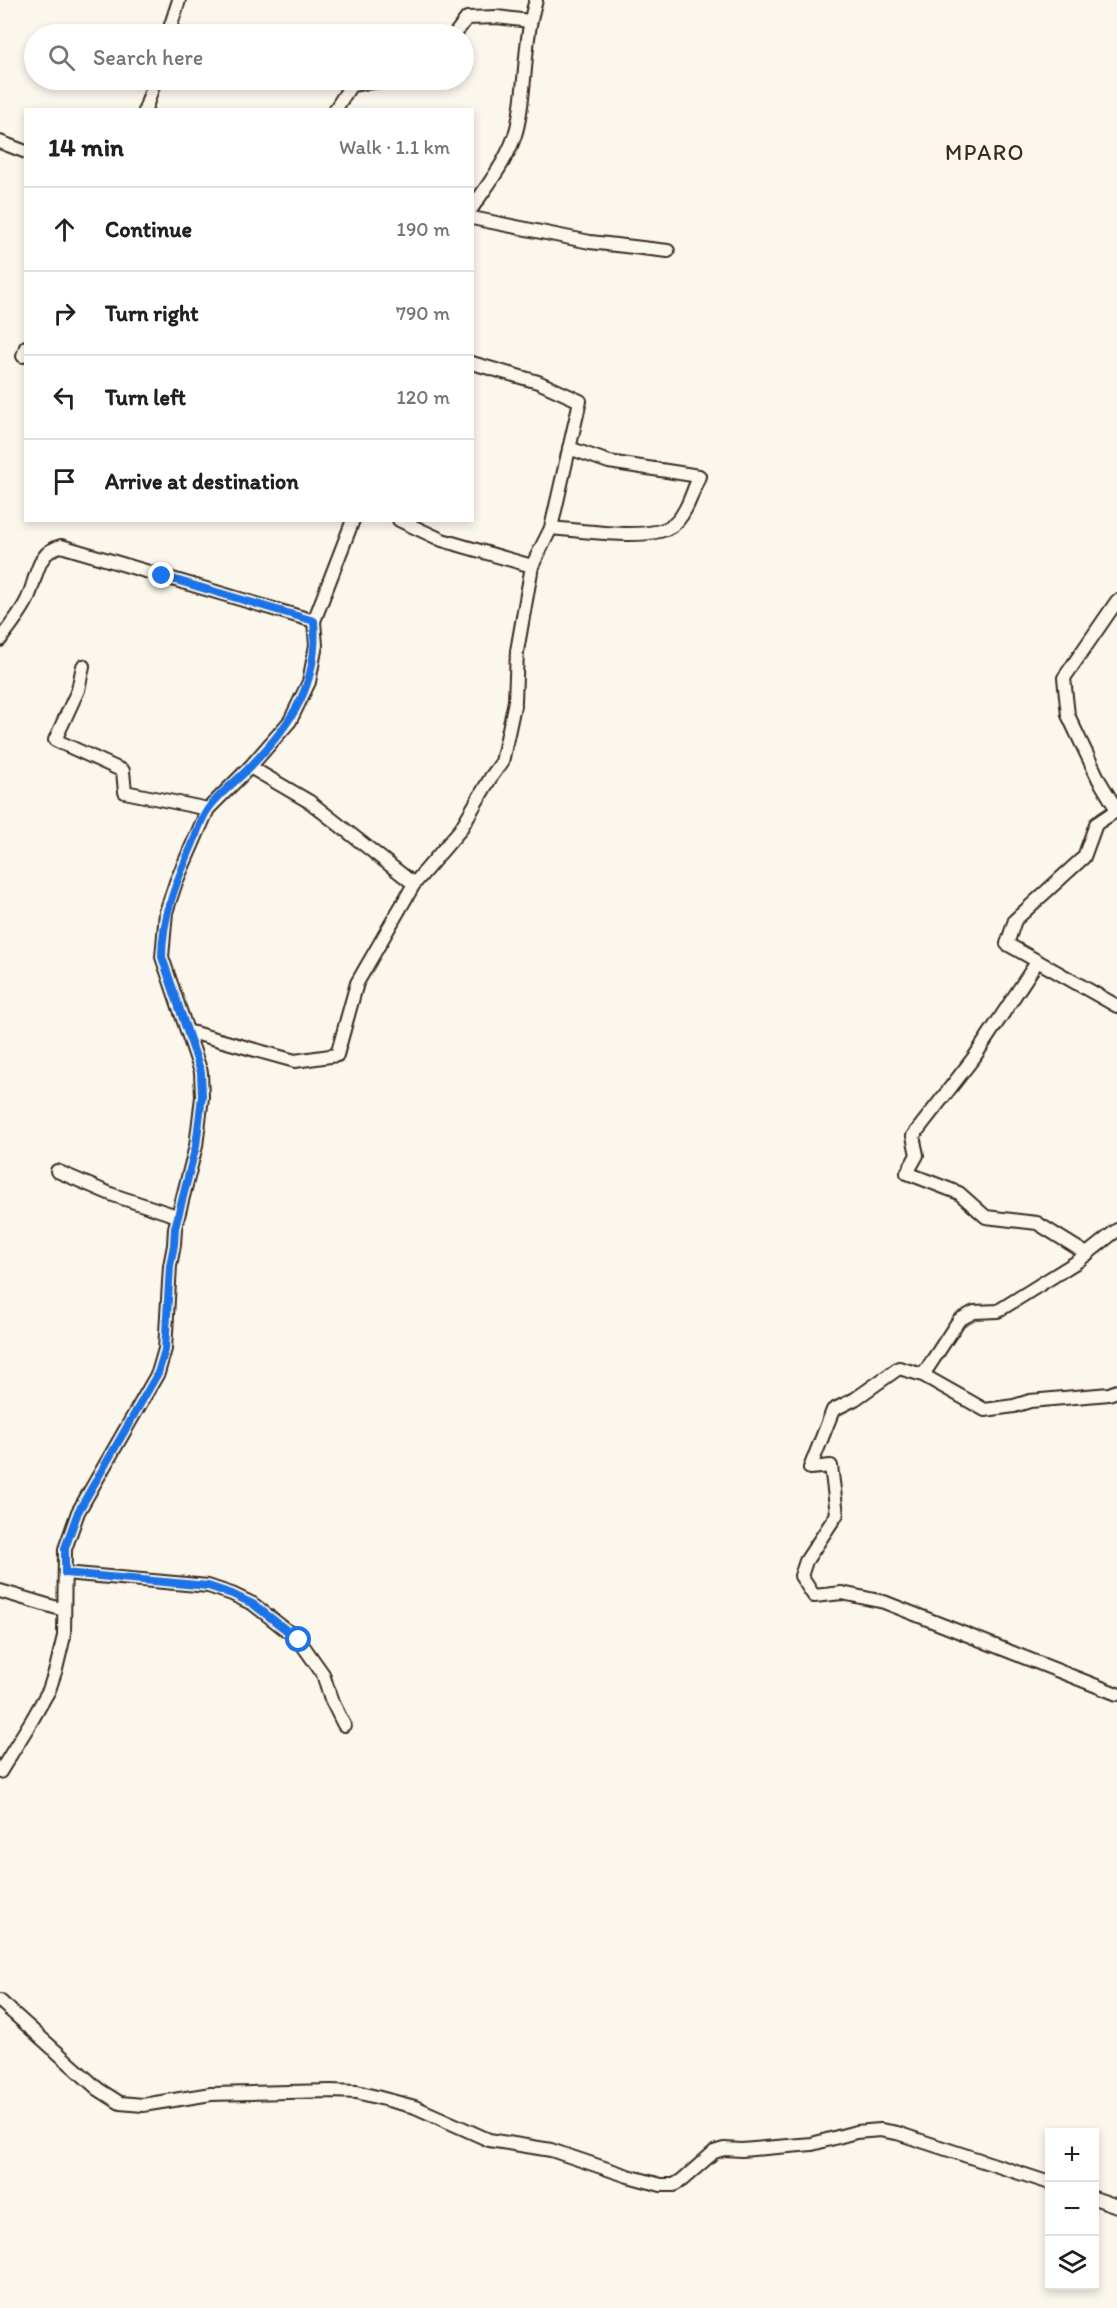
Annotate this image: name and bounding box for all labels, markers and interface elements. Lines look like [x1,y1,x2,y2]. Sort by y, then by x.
search box [24,24,474,90]
icon: search [45,41,78,74]
text: Search here [93,44,203,71]
text: 14 min [48,131,124,163]
text: Walk · 1.1 km [339,135,450,159]
district label: MPARO [945,139,1025,166]
icon: ahead [48,213,81,246]
text: Continue [105,216,192,243]
text: 190 m [397,217,450,241]
icon: right [48,297,81,330]
text: Turn right [105,300,199,327]
text: 790 m [396,301,450,325]
icon: left [48,381,81,414]
text: Turn left [105,384,186,411]
text: 120 m [397,385,450,409]
icon: arrive [48,465,81,498]
text: Arrive at destination [105,468,299,495]
route end [148,562,174,588]
route start [285,1626,311,1652]
map controls [1045,2128,1099,2290]
button: + [1045,2128,1099,2182]
button: − [1045,2182,1099,2236]
button: layers [1045,2236,1099,2290]

